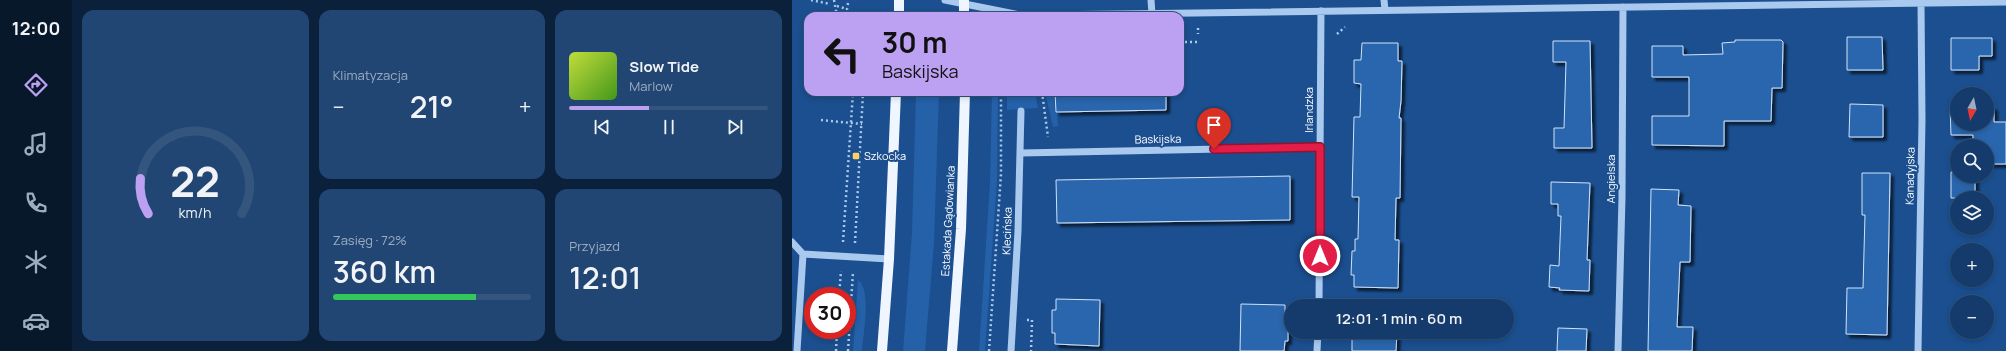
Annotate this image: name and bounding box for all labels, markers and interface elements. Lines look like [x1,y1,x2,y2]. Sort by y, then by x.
text: 12:00 [12,16,60,40]
text: 30 m [882,23,947,61]
icon: left [816,28,868,80]
text: Slow Tide [629,56,699,77]
text: Baskijska [882,59,959,83]
text: Klimatyzacja [333,66,408,84]
icon: directions [22,71,50,99]
text: Marlow [629,77,673,95]
text: 21° [410,86,453,127]
street label: Irlandzka [1301,87,1316,133]
north arrow [1950,87,1994,131]
map controls [1950,87,1994,339]
text: − [333,92,345,122]
text: + [519,92,531,122]
pin [1197,108,1231,149]
icon: arrive [1203,114,1225,136]
icon: previous [591,116,613,138]
icon: pause [658,116,680,138]
icon: next [724,116,746,138]
icon: music [22,130,50,158]
street label: Baskijska [1134,131,1182,146]
button: search [1950,139,1994,183]
street label: Kanadyjska [1901,147,1918,205]
place label: Szkocka [864,148,906,163]
marker: Szkocka [851,151,861,161]
text: 22 [171,152,220,208]
street label: Angielska [1603,155,1618,203]
street label: Estakada Gądowianka [937,165,958,277]
icon: phone [22,189,50,217]
button: layers [1950,191,1994,235]
text: km/h [179,202,212,221]
street label: Klecińska [998,207,1015,255]
text: Zasięg · 72% [333,231,407,249]
position arrow [1299,235,1341,277]
text: Przyjazd [569,237,620,255]
button: + [1950,243,1994,287]
icon: climate [22,248,50,276]
text: 360 km [333,251,436,292]
text: 12:01 [569,257,641,298]
speed limit sign: 30 [804,287,856,339]
button: − [1950,295,1994,339]
icon: car [22,307,50,335]
text: 12:01 · 1 min · 60 m [1336,308,1462,329]

